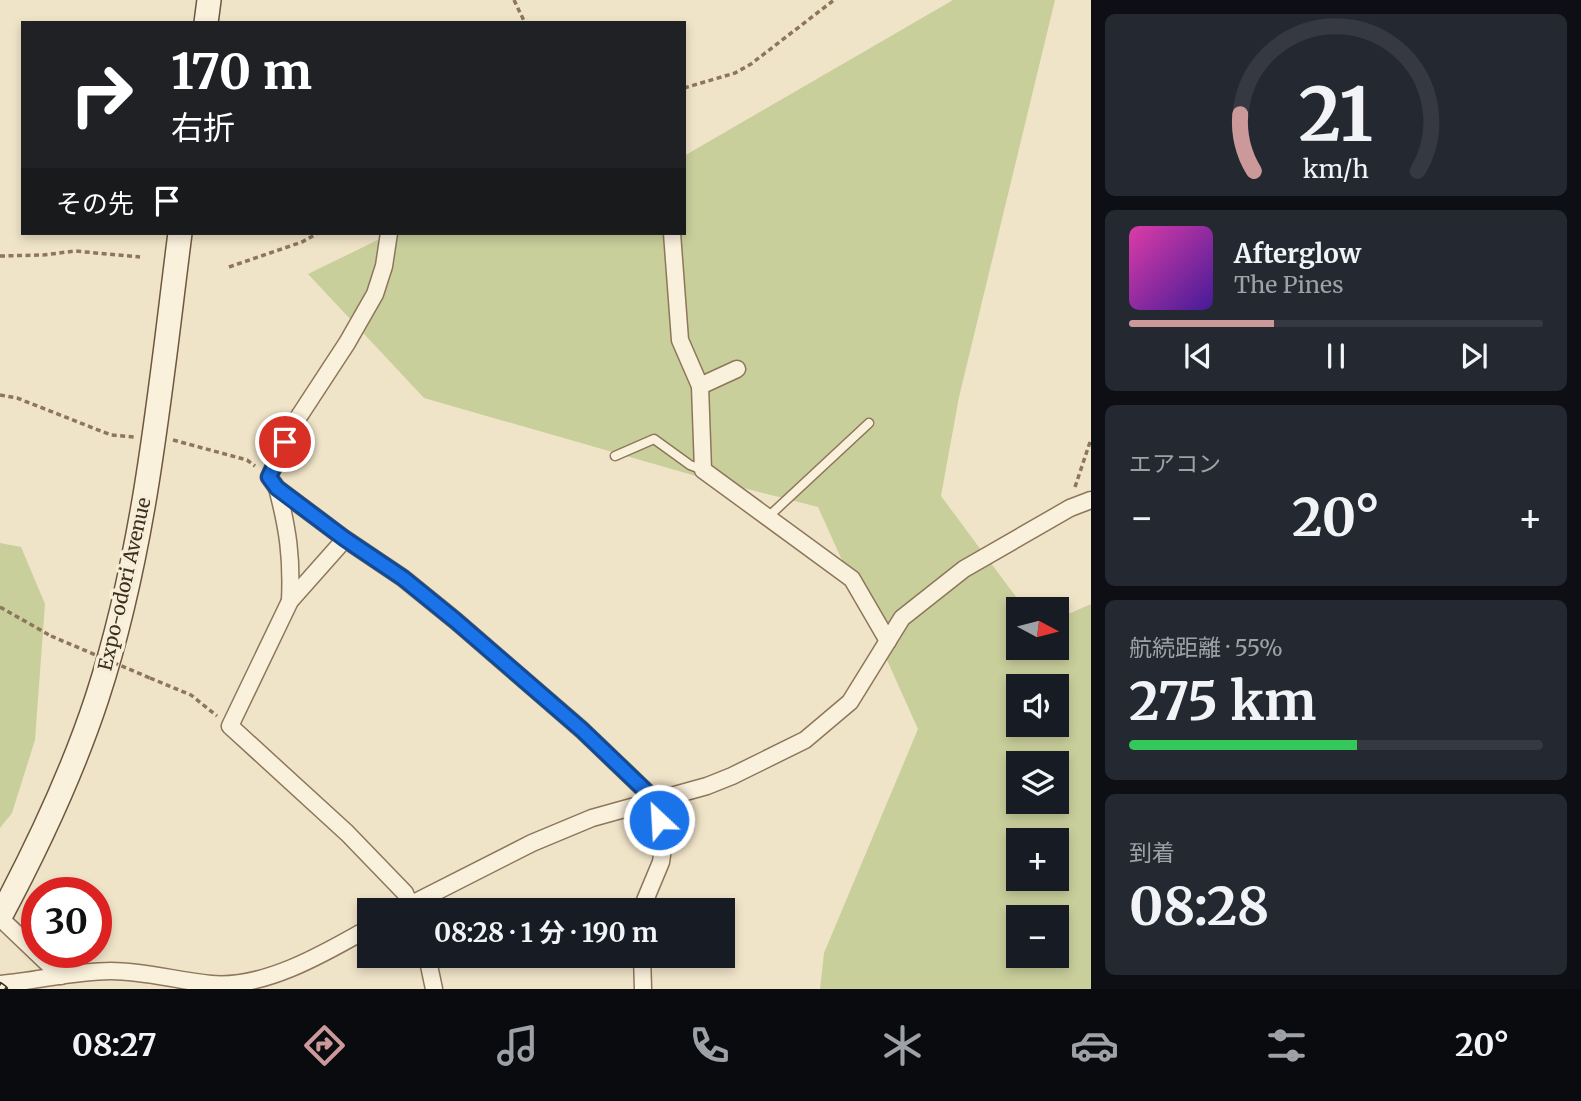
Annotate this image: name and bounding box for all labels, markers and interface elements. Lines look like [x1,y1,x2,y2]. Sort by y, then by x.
text: 170 m [171,41,312,102]
icon: right [56,49,147,140]
text: 21 [1299,69,1373,161]
text: 右折 [171,108,235,148]
text: km/h [1303,153,1369,185]
icon: arrive [148,182,186,220]
text: その先 [56,187,134,220]
text: Afterglow [1234,237,1361,270]
text: The Pines [1234,270,1344,299]
icon: previous [1179,337,1217,375]
icon: pause [1317,337,1355,375]
icon: next [1455,337,1493,375]
pin [255,412,315,472]
icon: arrive [266,423,304,461]
text: エアコン [1129,449,1221,478]
text: 20° [1292,485,1380,550]
text: − [1129,494,1154,541]
text: + [1518,494,1543,541]
street label: Expo-odori Avenue [92,495,156,673]
north arrow [1006,597,1069,660]
map controls [1006,597,1069,968]
text: 航続距離 · 55% [1129,633,1283,662]
text: 275 km [1129,669,1316,734]
button: sound [1006,674,1069,737]
button: layers [1006,751,1069,814]
position arrow [622,783,696,857]
button: + [1006,828,1069,891]
text: 到着 [1129,838,1175,867]
text: 08:28 [1129,874,1269,939]
speed limit sign: 30 [21,877,112,968]
button: − [1006,905,1069,968]
text: 08:28 · 1 分 · 190 m [434,916,658,949]
icon: directions [300,1021,349,1070]
icon: music [493,1021,542,1070]
icon: phone [685,1021,734,1070]
icon: climate [878,1021,927,1070]
icon: car [1070,1021,1119,1070]
icon: filters [1262,1021,1311,1070]
text: 08:27 [72,1025,157,1065]
text: 20° [1455,1025,1509,1065]

